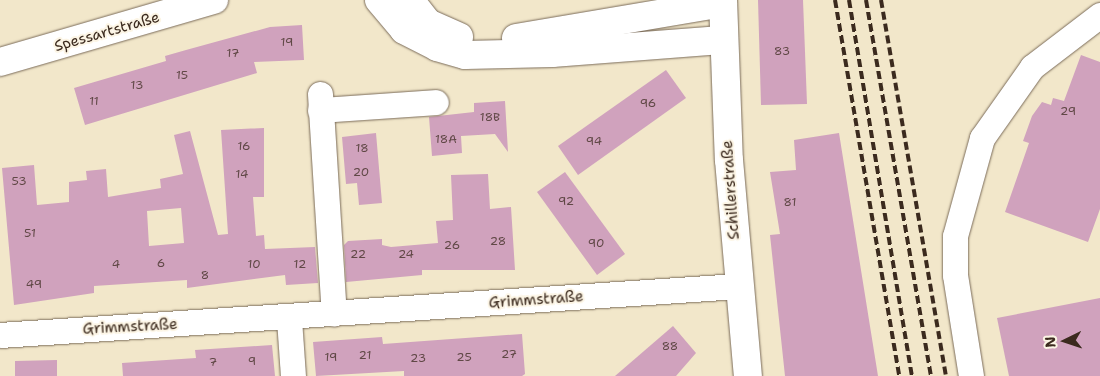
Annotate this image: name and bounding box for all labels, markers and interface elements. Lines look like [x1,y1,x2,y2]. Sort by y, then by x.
street label: Spessartstraße [52,8,162,56]
house number: 19 [281,36,293,50]
house number: 83 [774,45,790,59]
house number: 17 [227,47,239,61]
house number: 15 [176,69,188,83]
house number: 13 [131,79,143,93]
house number: 11 [89,95,99,109]
house number: 96 [640,97,656,111]
house number: 29 [1060,105,1076,119]
house number: 18B [480,111,500,125]
house number: 18A [435,133,457,147]
house number: 94 [586,135,602,149]
house number: 16 [237,140,251,154]
street label: Schillerstraße [719,140,743,240]
house number: 18 [355,142,369,156]
house number: 20 [353,166,369,180]
house number: 14 [236,168,248,182]
house number: 53 [11,175,27,189]
house number: 92 [558,195,574,209]
house number: 81 [784,196,796,210]
house number: 51 [24,227,36,241]
house number: 28 [490,235,506,249]
house number: 90 [588,237,604,251]
house number: 26 [444,239,460,253]
house number: 22 [350,248,366,262]
house number: 24 [398,248,414,262]
house number: 6 [157,257,165,271]
house number: 4 [112,258,120,272]
house number: 10 [247,258,261,272]
house number: 12 [294,258,306,272]
house number: 8 [201,269,209,283]
house number: 49 [26,278,42,292]
street label: Grimmstraße [488,288,584,312]
street label: Grimmstraße [82,316,178,338]
north arrow [1040,316,1090,366]
text: N [1041,336,1059,348]
house number: 88 [662,340,678,354]
house number: 27 [501,348,517,362]
house number: 21 [359,349,371,363]
house number: 19 [325,351,337,365]
house number: 25 [456,351,472,365]
house number: 23 [410,352,426,366]
house number: 9 [248,355,256,369]
house number: 7 [209,356,217,370]

